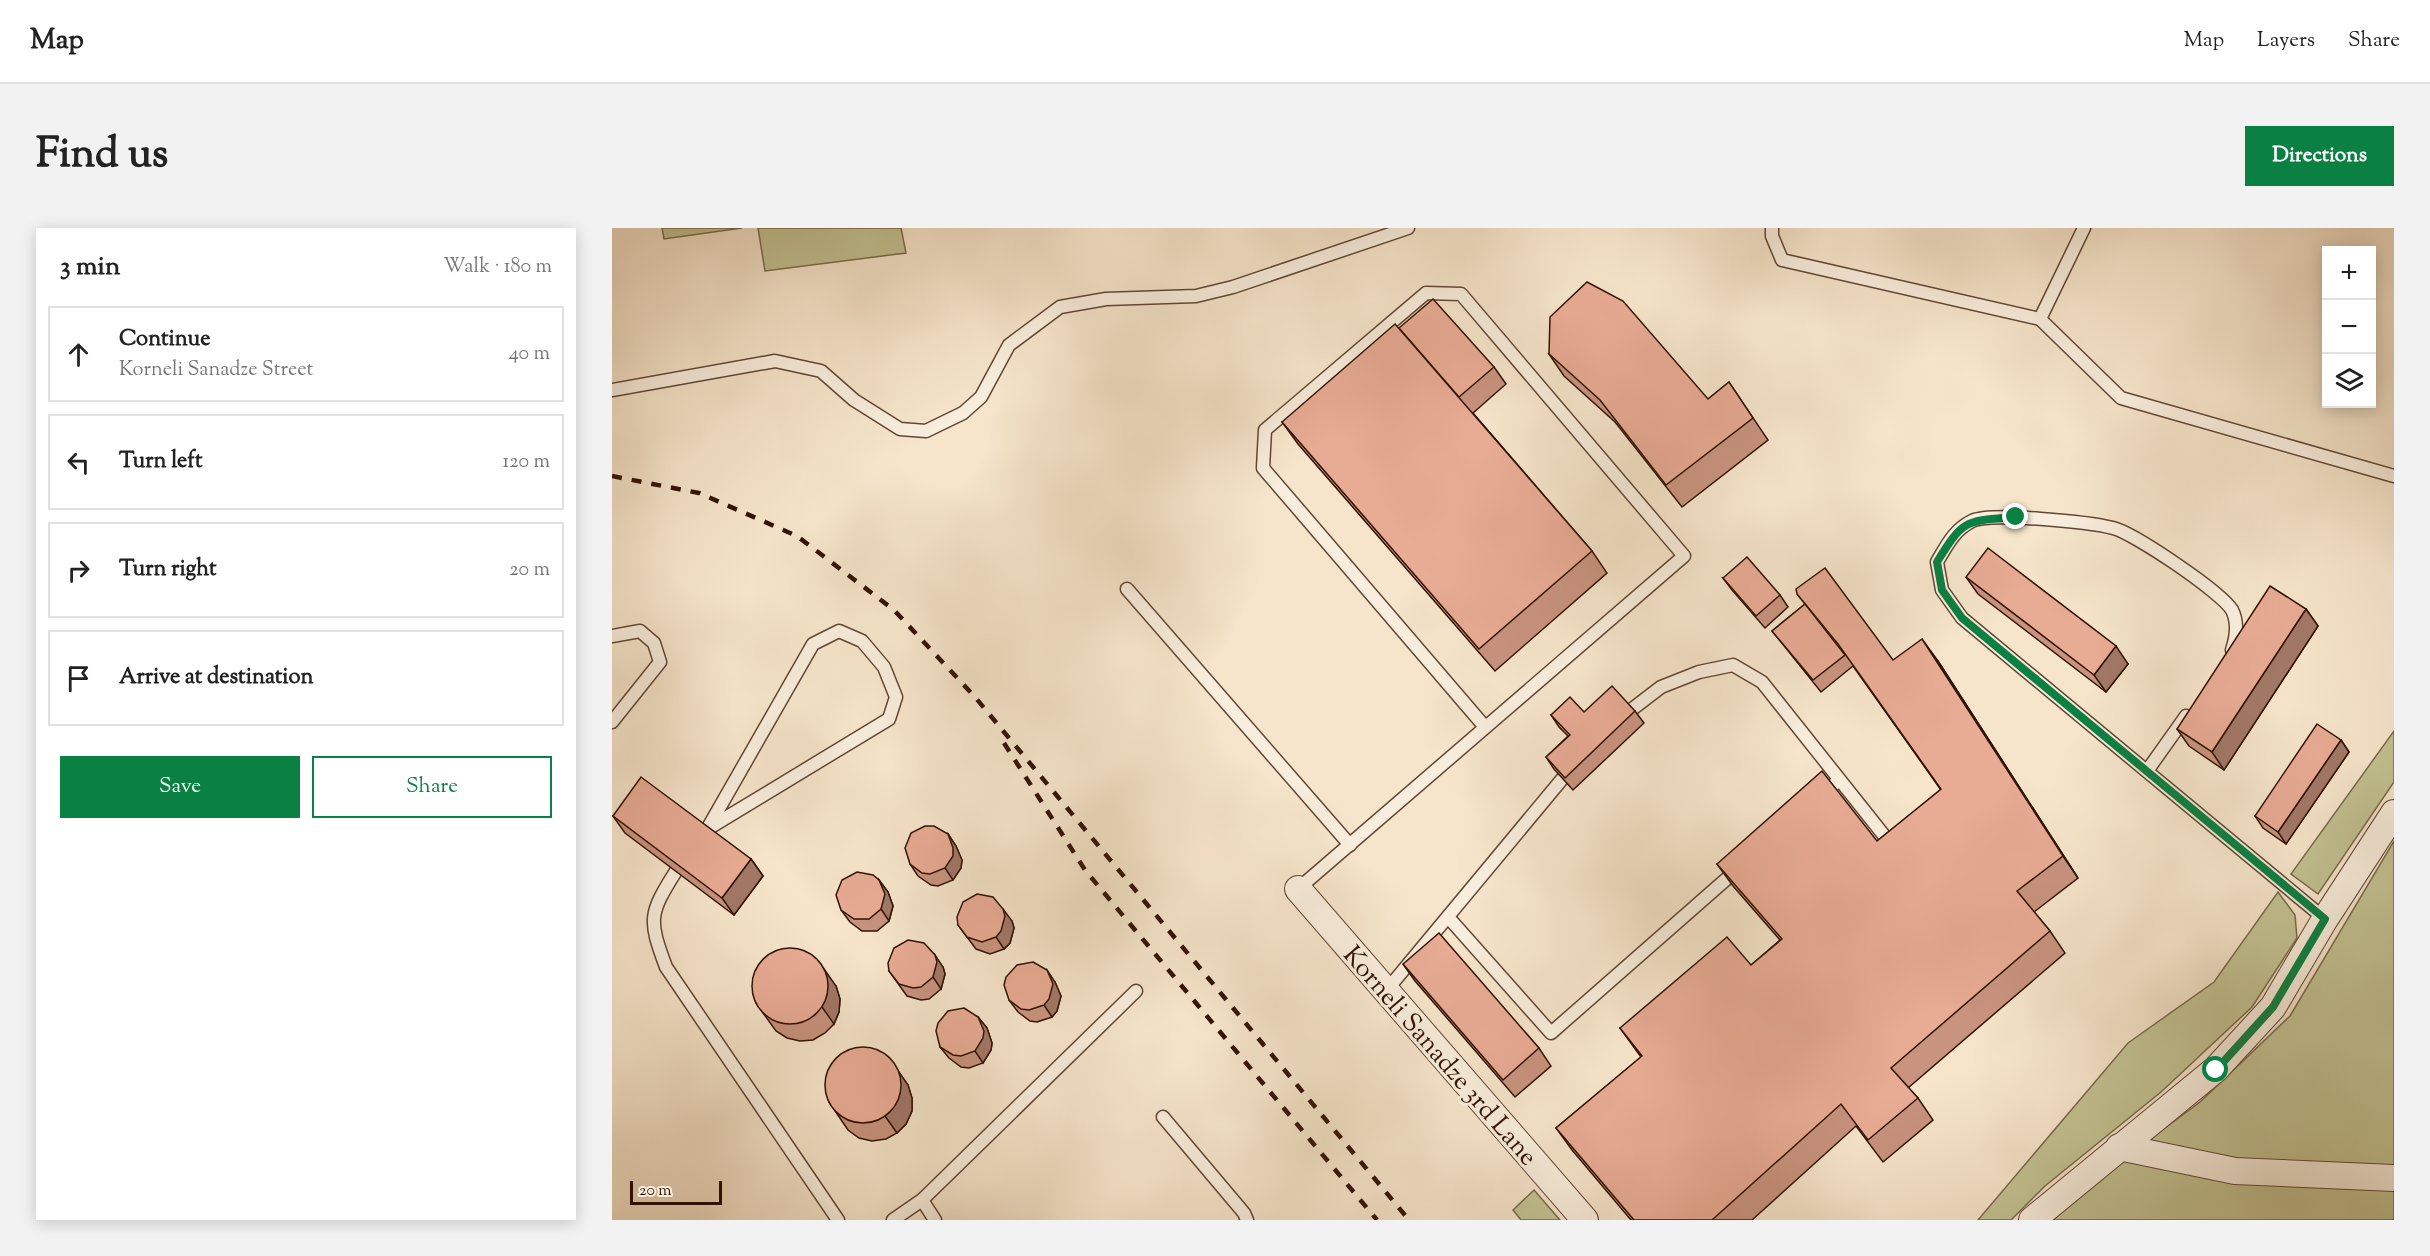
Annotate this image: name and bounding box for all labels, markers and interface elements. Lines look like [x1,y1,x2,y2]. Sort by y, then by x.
text: Map [30,21,84,61]
text: Map [2184,26,2224,56]
text: Layers [2257,26,2315,56]
text: Share [2348,26,2400,56]
text: Find us [36,126,168,186]
button: Directions [2245,126,2394,186]
map controls [2322,246,2376,408]
button: + [2322,246,2376,300]
text: 3 min [60,249,120,286]
text: Walk · 180 m [443,253,552,282]
button: − [2322,300,2376,354]
text: Continue [119,324,210,356]
icon: ahead [62,338,95,371]
text: 40 m [509,340,550,369]
button: layers [2322,354,2376,408]
text: Korneli Sanadze Street [119,356,313,385]
icon: left [62,446,95,479]
text: Turn left [119,446,202,478]
text: 120 m [502,448,550,477]
route end [2002,503,2028,529]
icon: right [62,554,95,587]
text: Turn right [119,554,216,586]
text: 20 m [509,556,550,585]
icon: arrive [62,662,95,695]
text: Arrive at destination [119,662,314,694]
button: Save [60,756,300,818]
button: Share [312,756,552,818]
street label: Korneli Sanadze 3rd Lane [1333,939,1545,1175]
route start [2202,1056,2228,1082]
scale bar [630,1178,722,1206]
text: 20 m [639,1180,672,1203]

